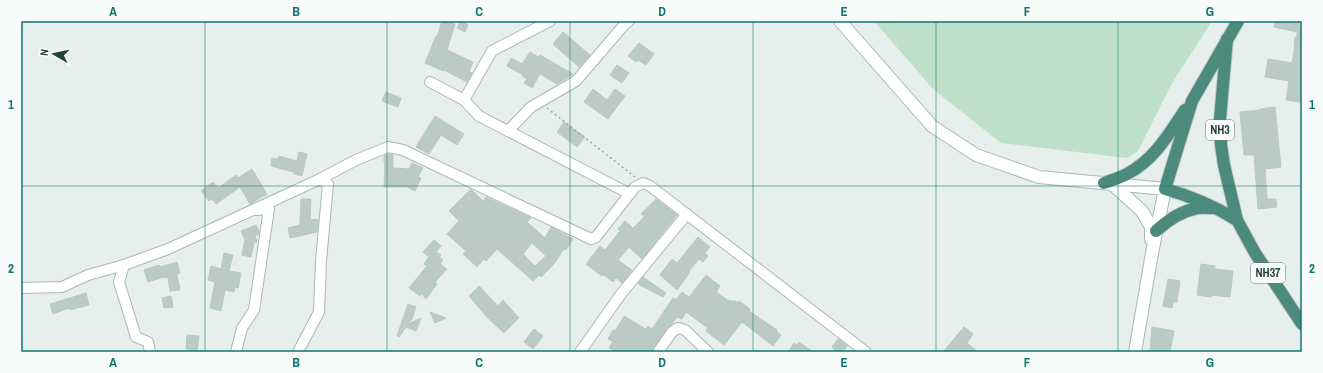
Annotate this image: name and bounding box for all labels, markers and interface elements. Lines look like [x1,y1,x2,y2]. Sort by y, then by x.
text: A [109,3,117,20]
text: B [292,3,300,20]
text: C [475,3,483,20]
text: D [658,3,666,20]
text: E [840,3,848,20]
text: F [1024,3,1031,20]
text: G [1206,3,1214,20]
north arrow [34,34,74,74]
text: N [37,48,52,57]
text: 1 [8,96,14,113]
text: 1 [1309,96,1315,113]
road number: NH3 [1206,120,1234,140]
text: 2 [8,260,14,277]
text: 2 [1309,260,1315,277]
road number: NH37 [1251,263,1285,283]
text: A [109,354,117,371]
text: B [292,354,300,371]
text: C [475,354,483,371]
text: D [658,354,666,371]
text: E [840,354,848,371]
text: F [1024,354,1031,371]
text: G [1206,354,1214,371]

